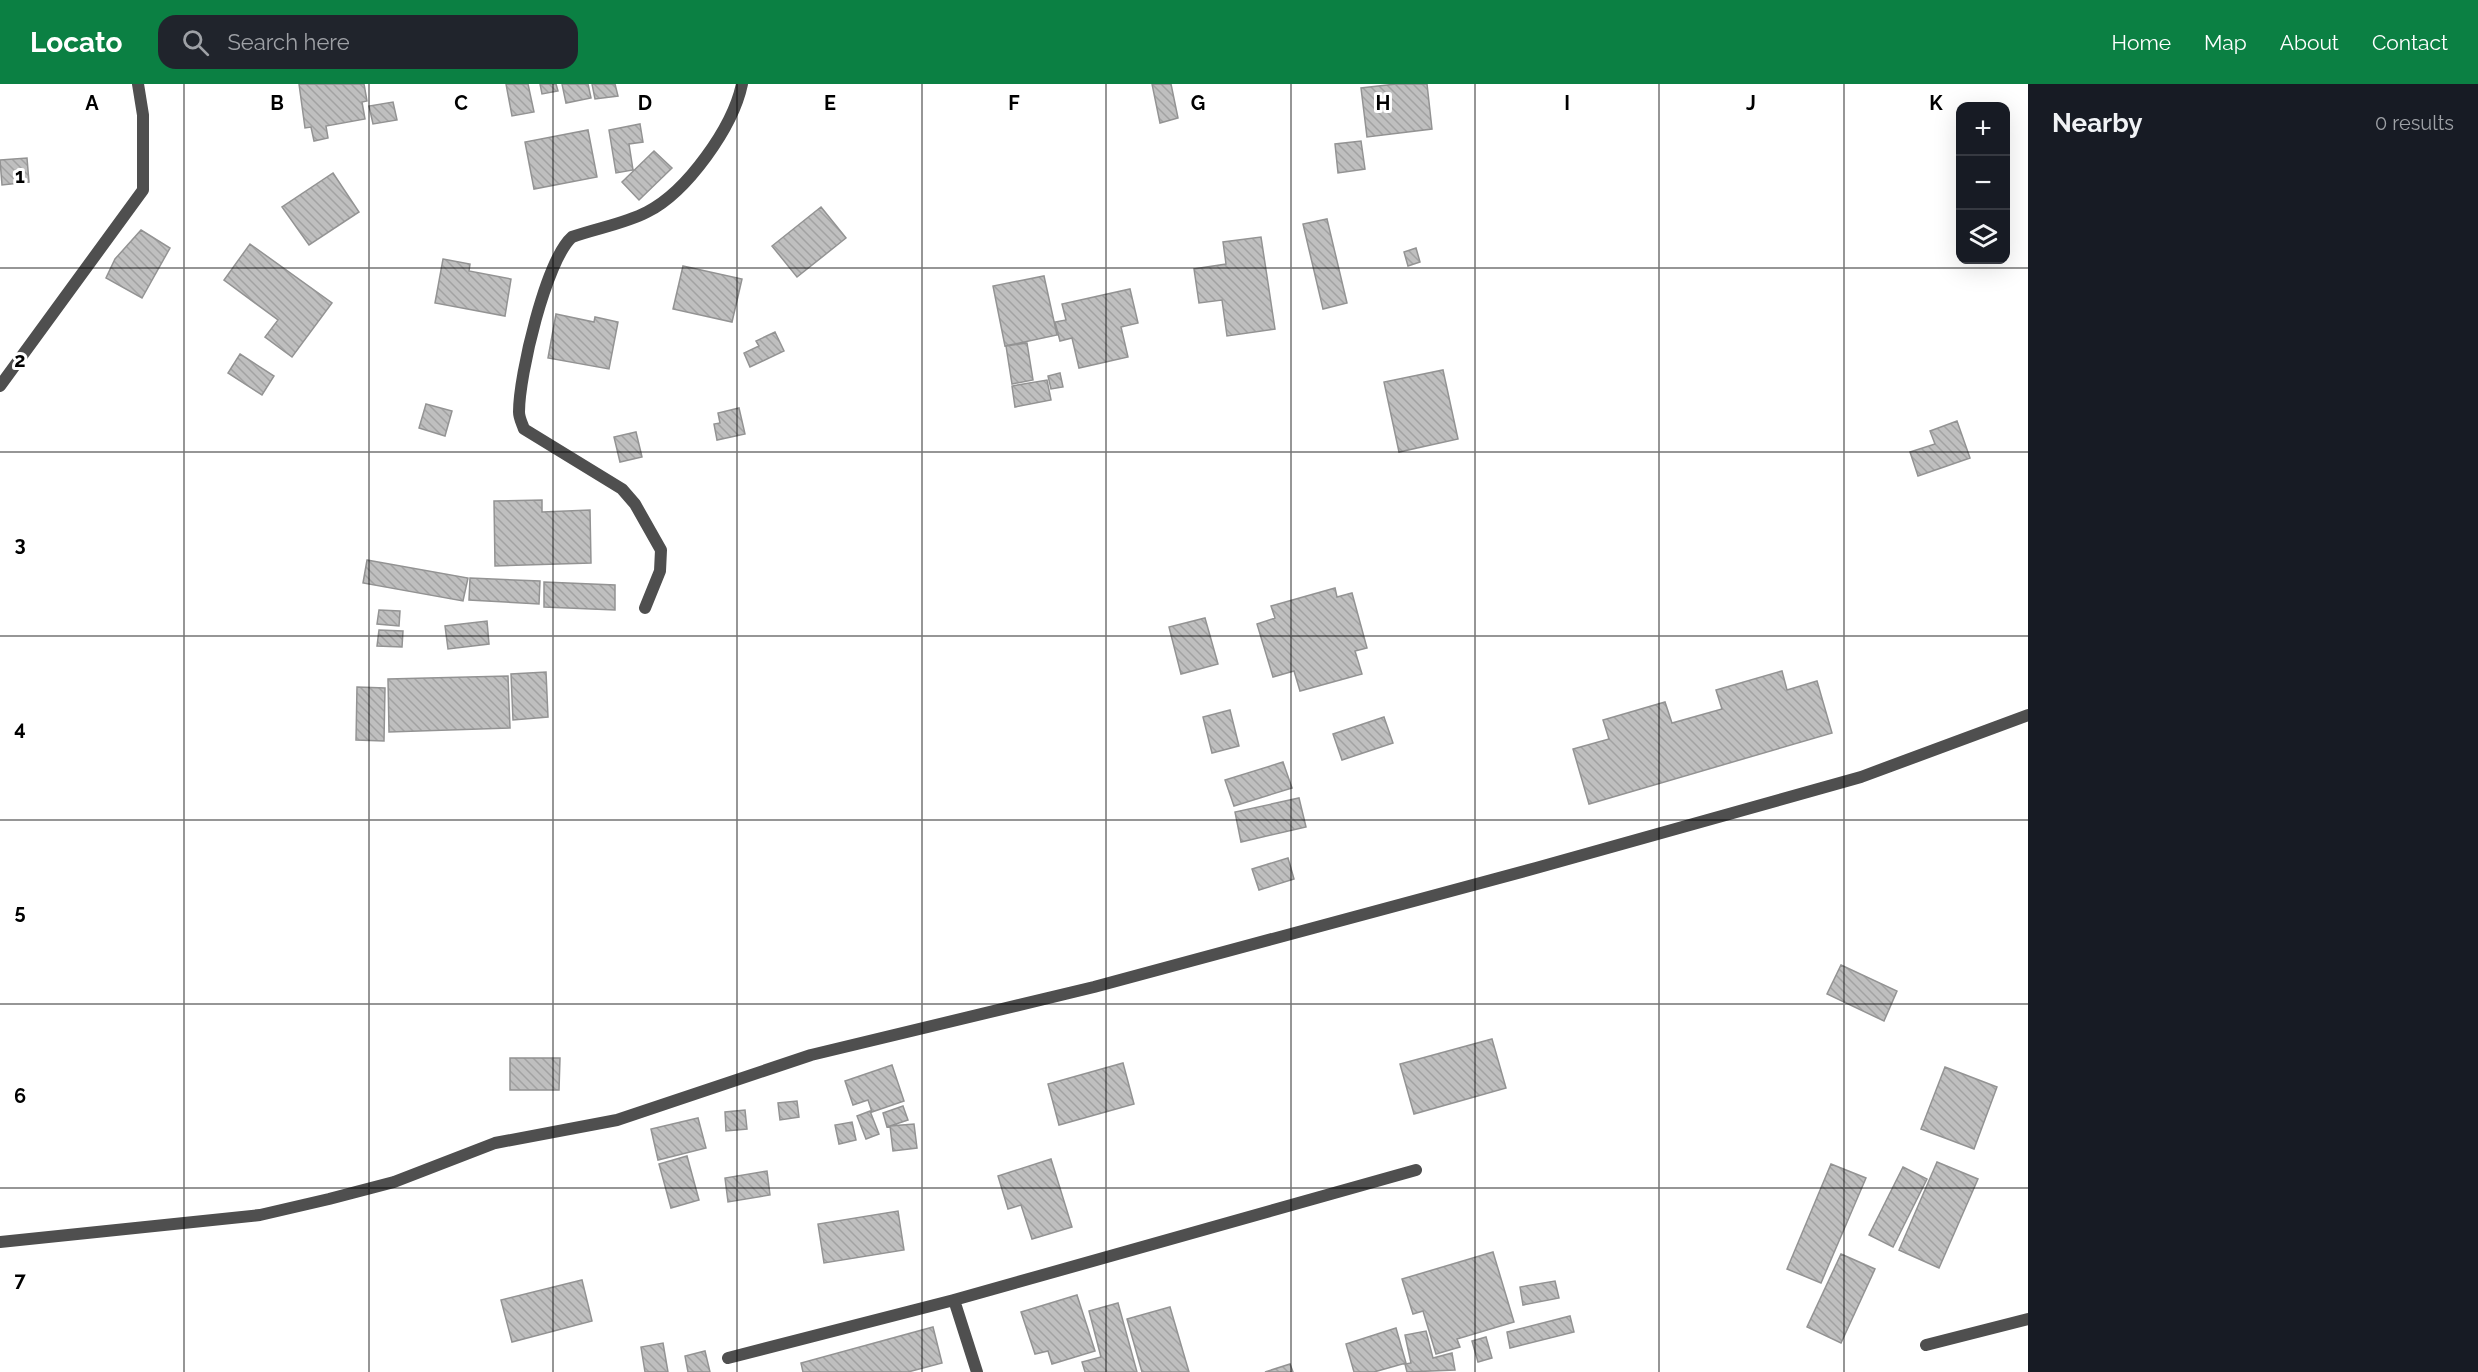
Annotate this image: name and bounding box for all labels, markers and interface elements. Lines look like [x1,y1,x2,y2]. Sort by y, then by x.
search box [158,15,578,69]
text: Locato [30,26,122,59]
icon: search [179,26,212,59]
text: Search here [227,29,350,55]
text: Home [2112,30,2171,55]
text: Map [2204,30,2247,55]
text: About [2280,30,2339,55]
text: Contact [2372,30,2448,55]
text: A [85,91,99,115]
text: B [270,91,284,115]
text: C [454,91,468,115]
text: D [638,91,652,115]
text: E [824,91,836,115]
text: F [1008,91,1020,115]
text: G [1191,91,1205,115]
text: H [1376,91,1390,115]
text: I [1564,91,1570,115]
text: J [1746,91,1756,115]
text: K [1929,91,1943,115]
map controls [1956,102,2010,264]
button: + [1956,102,2010,156]
text: Nearby [2052,108,2142,138]
text: 0 results [2375,111,2454,135]
button: − [1956,156,2010,210]
text: 1 [15,164,25,188]
button: layers [1956,210,2010,264]
text: 2 [14,348,26,372]
text: 3 [14,532,26,556]
text: 4 [14,716,26,740]
text: 5 [14,900,26,924]
text: 6 [14,1084,26,1108]
text: 7 [14,1268,26,1292]

